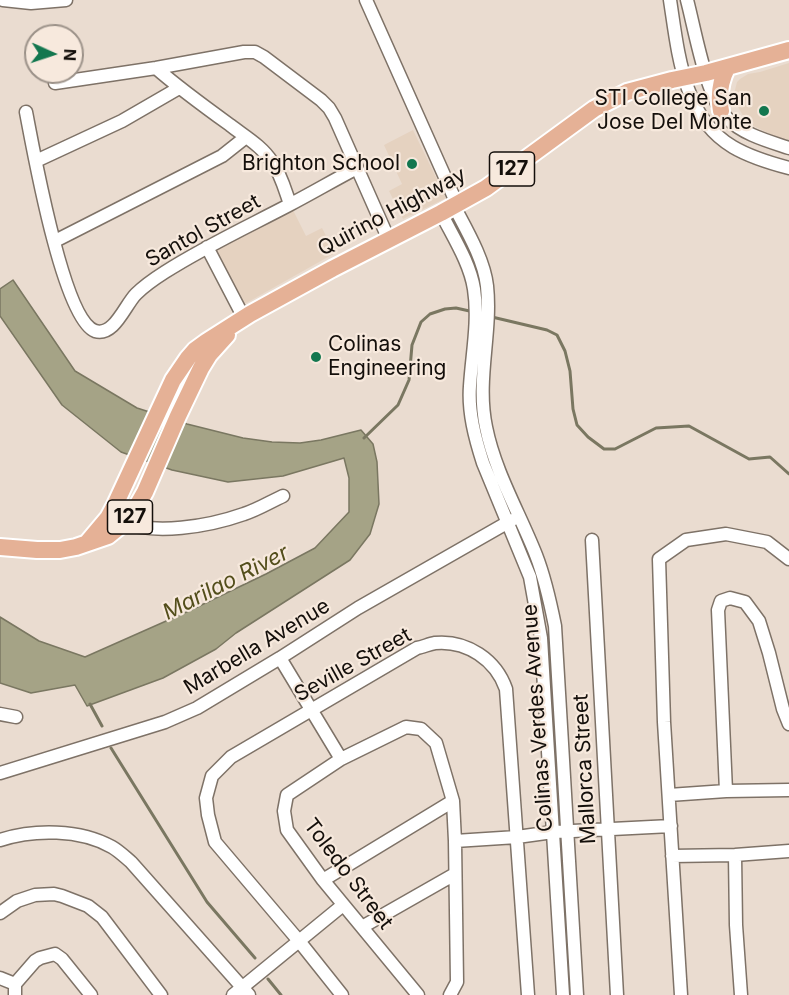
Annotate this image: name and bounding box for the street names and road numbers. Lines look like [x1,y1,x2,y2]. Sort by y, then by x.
road number: 127 [490,152,534,186]
street label: Quirino Highway [314,162,470,262]
street label: Santol Street [141,189,265,273]
road number: 127 [108,500,152,534]
street label: Marbella Avenue [179,594,335,700]
street label: Colinas Verdes Avenue [517,603,559,833]
street label: Seville Street [290,623,416,707]
street label: Mallorca Street [568,693,602,845]
street label: Toledo Street [298,814,398,934]

